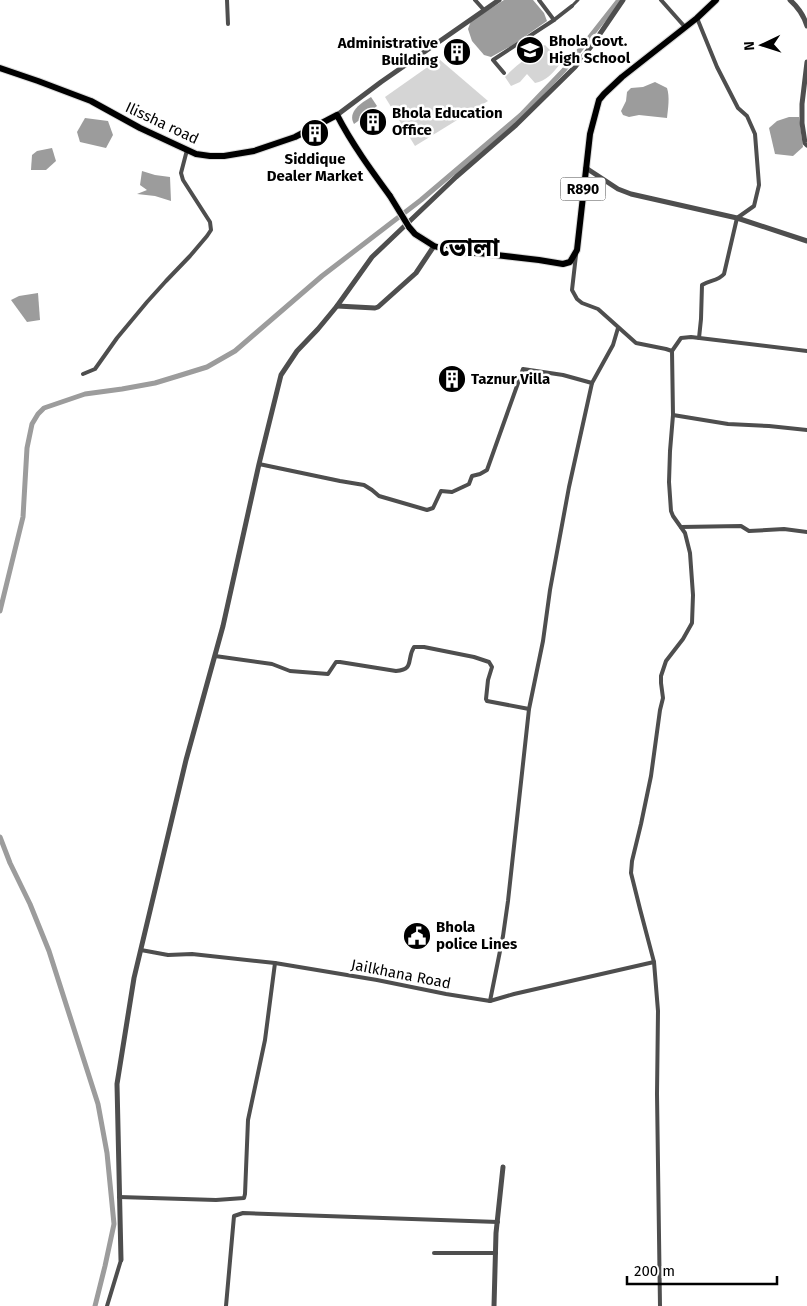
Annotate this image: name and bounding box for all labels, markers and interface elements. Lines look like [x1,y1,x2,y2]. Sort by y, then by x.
north arrow [737,20,787,70]
place label: Bhola Govt. High School [549,32,631,67]
place label: Administrative Building [337,34,439,69]
school or university icon: Bhola Govt. High School [515,35,545,65]
building icon: Administrative Building [442,37,472,67]
text: N [741,41,758,51]
street label: Ilissha road [122,98,202,148]
place label: Bhola Education Office [392,104,503,139]
building icon: Bhola Education Office [358,107,388,137]
building icon: Siddique Dealer Market [300,118,330,148]
place label: Siddique Dealer Market [267,150,363,185]
road number: R890 [560,178,606,200]
district label: ভোলা [439,233,500,263]
building icon: Taznur Villa [437,364,467,394]
place label: Taznur Villa [471,370,550,388]
place label: Bhola police Lines [436,918,517,953]
public building icon: Bhola police Lines [402,921,432,951]
street label: Jailkhana Road [349,955,453,993]
scale bar [627,1254,777,1286]
text: 200 m [634,1262,675,1280]

